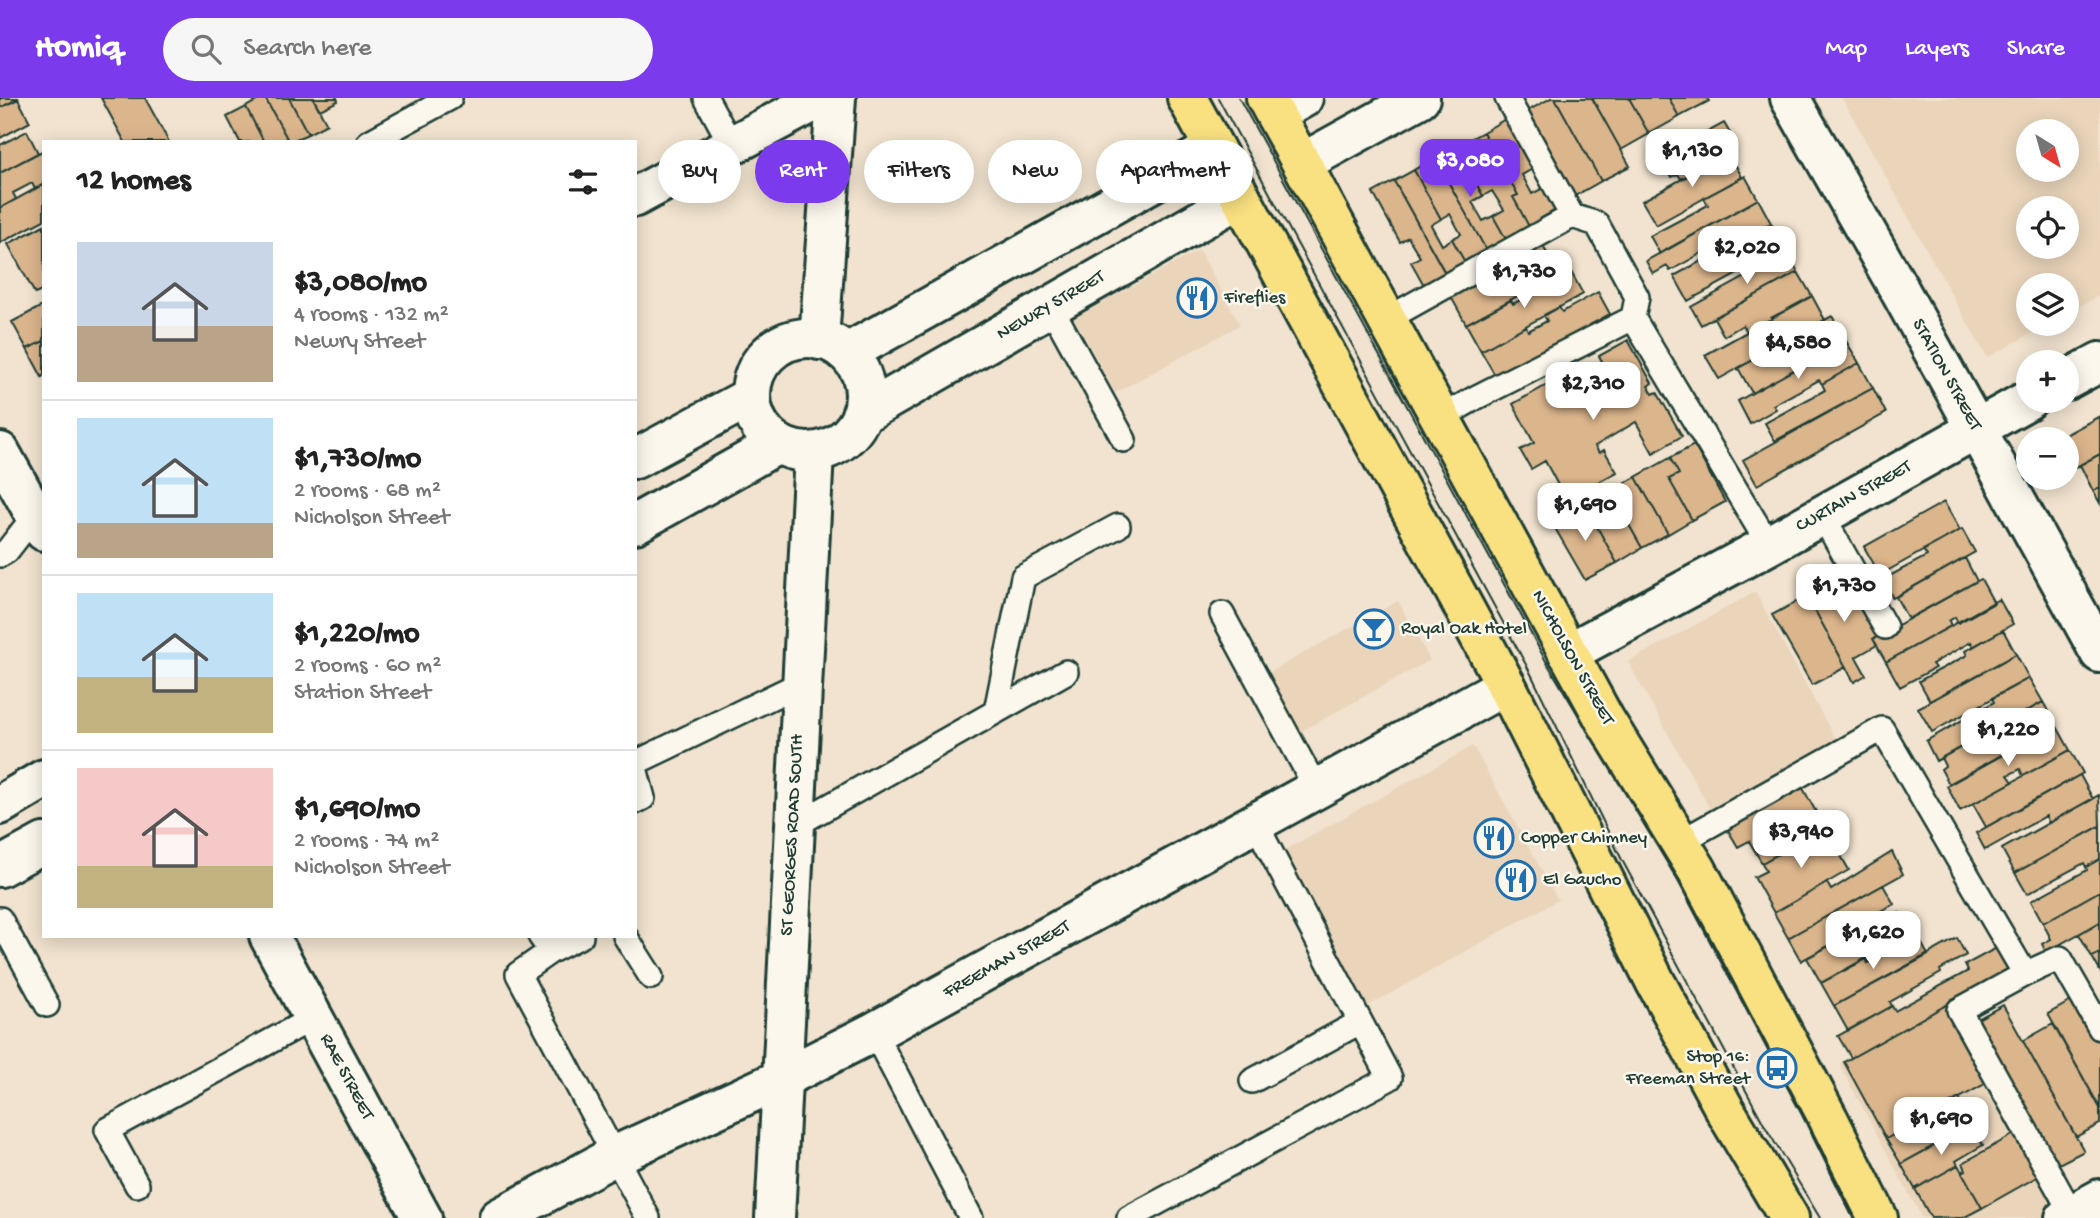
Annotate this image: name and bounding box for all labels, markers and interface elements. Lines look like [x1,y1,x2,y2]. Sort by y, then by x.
search box [163,18,653,81]
text: Homiq [35,30,121,68]
icon: search [187,30,225,68]
text: Search here [243,34,371,65]
text: Map [1825,35,1867,64]
text: Layers [1905,35,1969,64]
text: Share [2007,35,2065,64]
north arrow [2016,119,2079,182]
map controls [2016,119,2079,490]
pin: $1,130 [1635,130,1749,189]
text: $1,130 [1661,138,1723,165]
chip: Buy [658,140,741,203]
chip: Rent [755,140,850,203]
chip: Filters [864,140,974,203]
chip: New [988,140,1082,203]
chip: Apartment [1096,140,1253,203]
pin: $3,080 [1413,140,1527,199]
text: $3,080 [1436,148,1504,175]
icon: filters [564,163,602,201]
text: 12 homes [77,165,190,200]
button: locate [2016,196,2079,259]
pin: $2,020 [1690,226,1804,286]
text: $2,020 [1714,235,1780,262]
pin: $1,730 [1467,250,1581,310]
text: $1,730 [1492,259,1556,286]
street label: NEWRY STREET [993,266,1110,346]
text: $3,080/mo [294,267,427,302]
icon: home [133,270,217,354]
button: layers [2016,273,2079,336]
restaurant icon: Fireflies [1176,277,1218,319]
place label: Fireflies [1223,287,1286,310]
text: 4 rooms · 132 m² [294,302,449,329]
street label: STATION STREET [1906,315,1987,436]
pin: $4,580 [1741,322,1855,381]
text: Newry Street [294,329,425,356]
text: $4,580 [1765,330,1831,357]
button: + [2016,350,2079,413]
pin: $2,310 [1536,362,1650,422]
text: $2,310 [1561,371,1625,398]
button: − [2016,427,2079,490]
text: $1,730/mo [294,443,421,478]
icon: home [133,446,217,530]
street label: CURTAIN STREET [1792,456,1916,538]
text: 2 rooms · 68 m² [294,478,441,505]
pin: $1,690 [1528,484,1642,543]
text: $1,690 [1553,492,1617,519]
text: Nicholson Street [294,505,449,532]
pin: $1,730 [1787,564,1901,624]
text: $1,730 [1812,573,1876,600]
street label: NICHOLSON STREET [1525,587,1619,730]
bar icon: Royal Oak Hotel [1353,608,1395,650]
text: $1,220/mo [294,618,420,653]
place label: Royal Oak Hotel [1401,618,1527,641]
icon: home [133,621,217,705]
text: 2 rooms · 60 m² [294,653,441,680]
text: Station Street [294,680,431,707]
pin: $1,220 [1951,708,2065,768]
text: $1,220 [1977,717,2039,744]
street label: ST GEORGES ROAD SOUTH [776,733,810,936]
text: $1,690/mo [294,793,420,828]
icon: home [133,796,217,880]
pin: $3,940 [1744,810,1858,870]
restaurant icon: Copper Chimney [1473,817,1515,859]
text: $3,940 [1769,819,1833,846]
place label: Copper Chimney [1521,827,1648,850]
text: 2 rooms · 74 m² [294,828,439,855]
text: Nicholson Street [294,855,449,882]
restaurant icon: El Gaucho [1495,859,1537,901]
place label: El Gaucho [1543,869,1622,892]
pin: $1,620 [1816,912,1930,971]
street label: FREEMAN STREET [939,915,1075,1005]
text: $1,620 [1842,920,1904,947]
street label: RAE STREET [314,1030,379,1125]
place label: Stop 16: Freeman Street [1625,1046,1752,1091]
bus stop icon: Stop 16: Freeman Street [1756,1047,1798,1089]
pin: $1,690 [1884,1098,1998,1157]
text: $1,690 [1909,1106,1973,1133]

